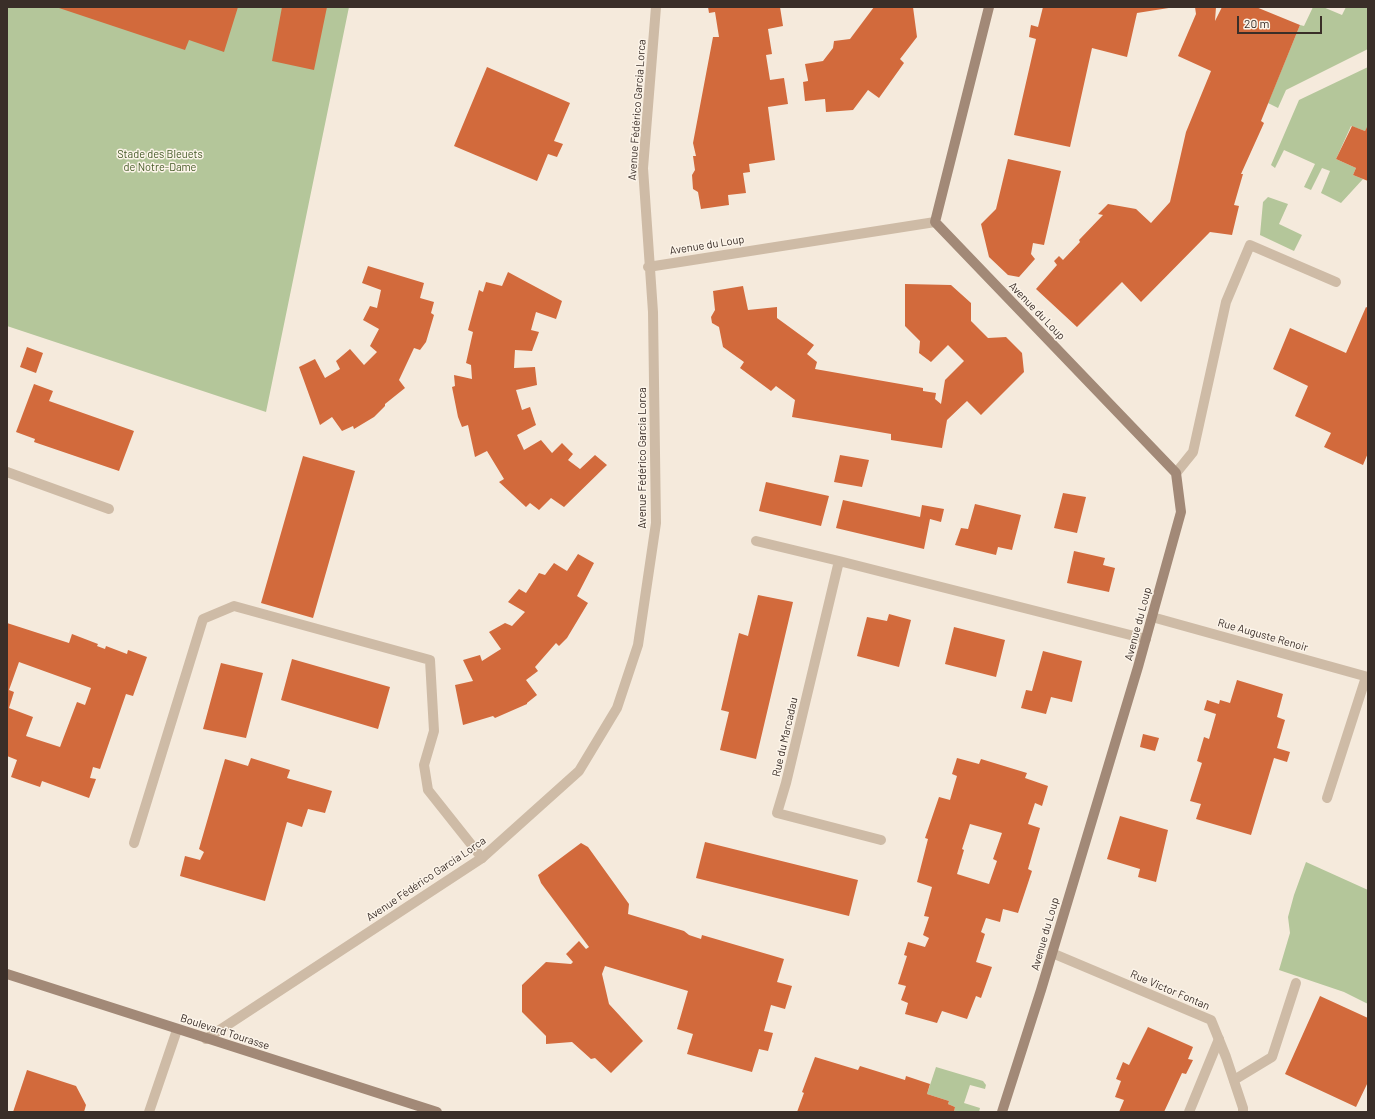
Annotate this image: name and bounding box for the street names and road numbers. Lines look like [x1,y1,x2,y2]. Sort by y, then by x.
street label: Avenue Fédérico Garcia Lorca [625,39,649,181]
street label: Avenue du Loup [669,233,745,257]
street label: Avenue du Loup [1006,279,1068,343]
street label: Avenue Fédérico Garcia Lorca [635,387,649,529]
street label: Avenue du Loup [1122,586,1154,662]
street label: Rue Auguste Renoir [1216,616,1310,654]
street label: Rue du Marcadau [769,696,801,778]
street label: Avenue Fédérico Garcia Lorca [364,834,488,924]
street label: Avenue du Loup [1028,896,1062,972]
street label: Rue Victor Fontan [1128,967,1212,1013]
street label: Boulevard Tourasse [179,1011,271,1053]

